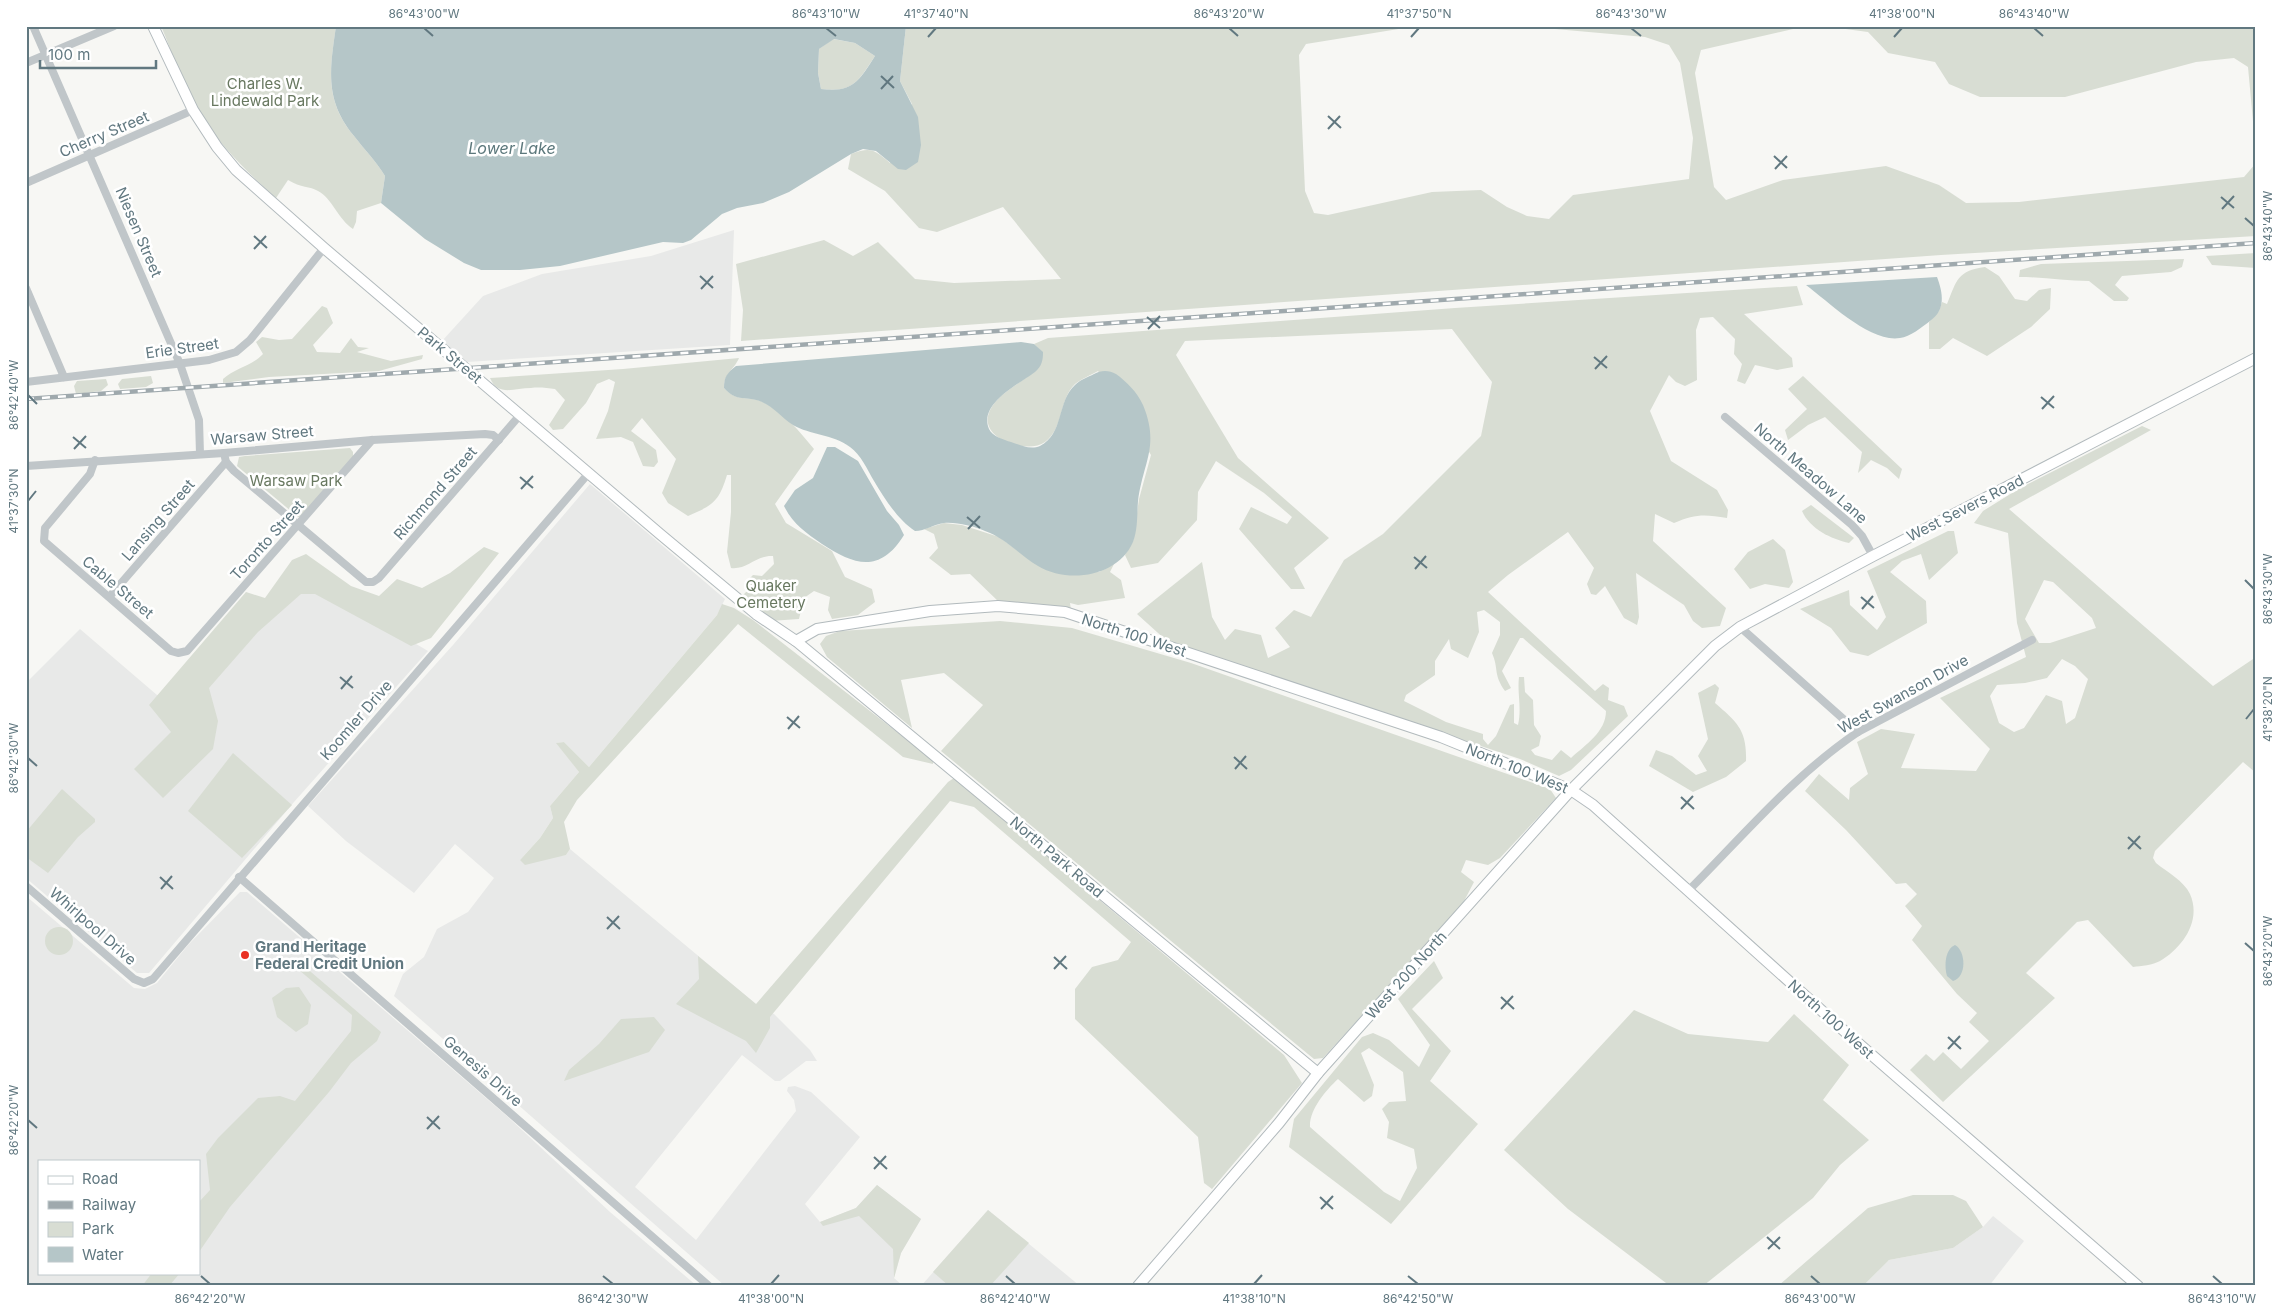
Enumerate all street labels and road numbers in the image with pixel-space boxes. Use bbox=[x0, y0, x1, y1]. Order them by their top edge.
street label: Cherry Street bbox=[56, 107, 152, 161]
street label: Niesen Street bbox=[112, 184, 166, 280]
street label: Park Street bbox=[414, 322, 486, 388]
street label: Erie Street bbox=[144, 333, 220, 363]
street label: North Meadow Lane bbox=[1750, 419, 1872, 527]
street label: Warsaw Street bbox=[210, 421, 314, 449]
street label: Richmond Street bbox=[389, 442, 481, 544]
street label: West Severs Road bbox=[1903, 470, 2027, 546]
street label: Lansing Street bbox=[117, 475, 199, 565]
street label: Toronto Street bbox=[226, 496, 308, 584]
street label: Cable Street bbox=[78, 552, 158, 622]
street label: North 100 West bbox=[1079, 609, 1189, 661]
street label: West Swanson Drive bbox=[1834, 650, 1972, 738]
street label: Koomler Drive bbox=[316, 676, 396, 764]
street label: North 100 West bbox=[1463, 739, 1571, 797]
street label: North Park Road bbox=[1006, 812, 1108, 902]
street label: Whirlpool Drive bbox=[46, 883, 140, 969]
street label: West 200 North bbox=[1361, 927, 1451, 1023]
street label: North 100 West bbox=[1784, 975, 1878, 1063]
street label: Genesis Drive bbox=[440, 1032, 526, 1110]

